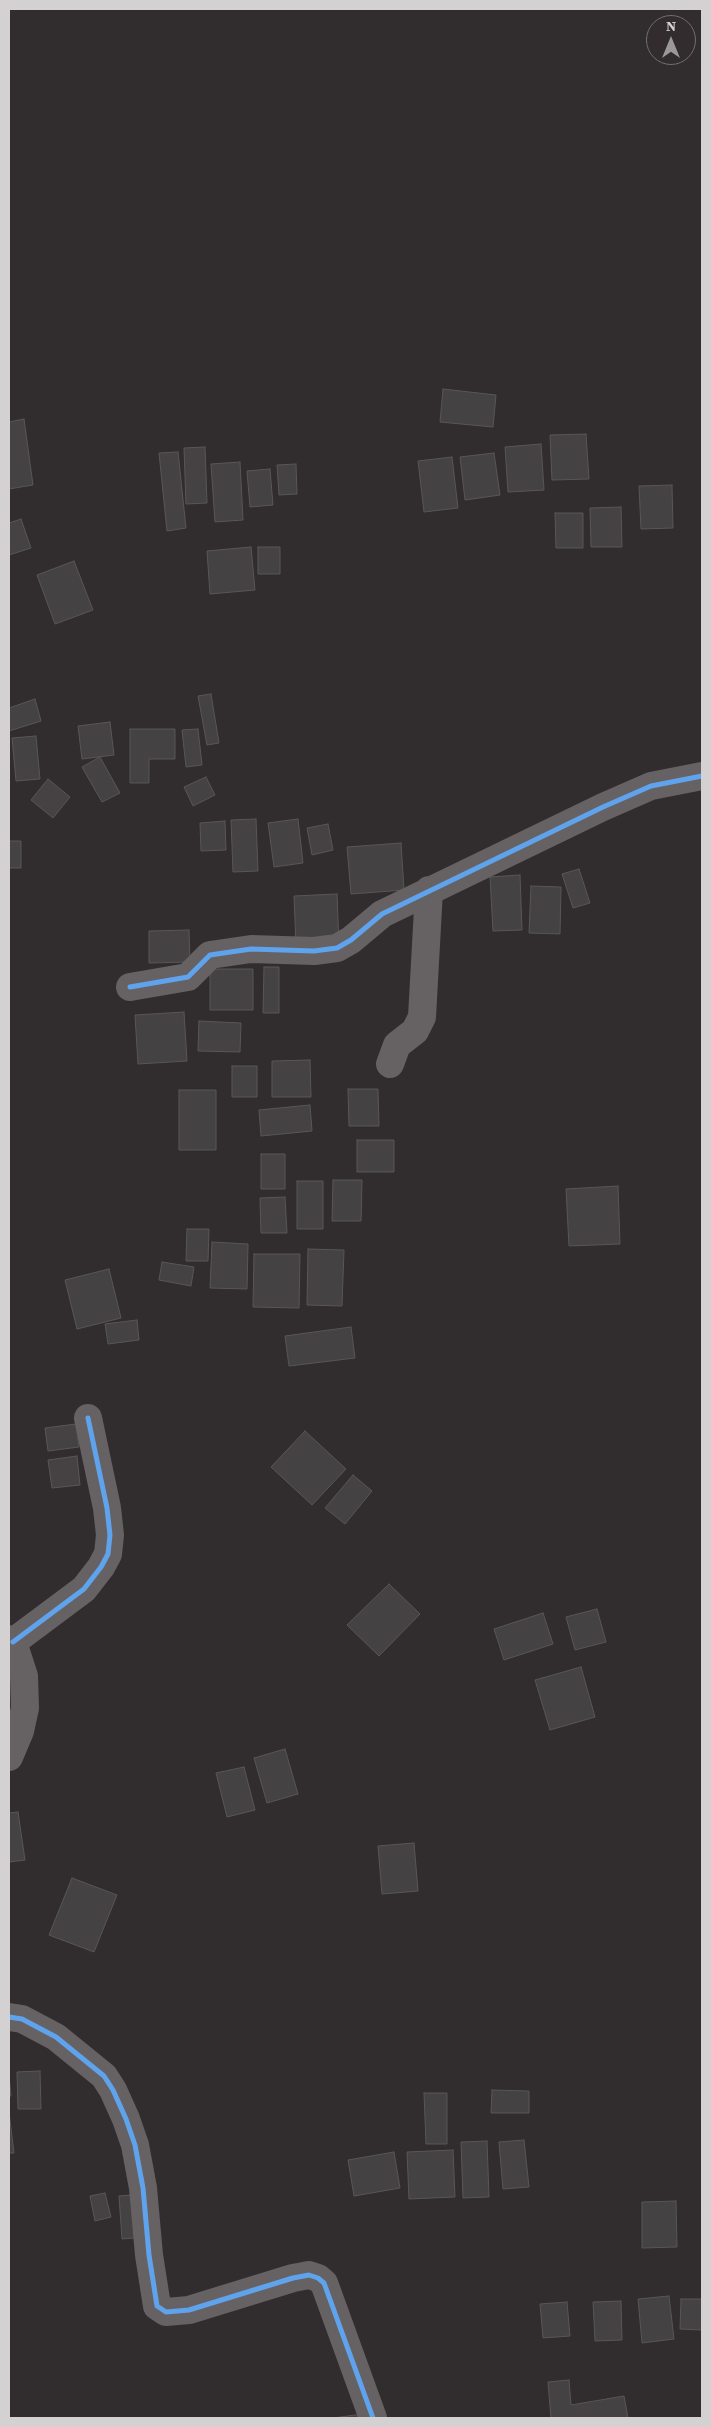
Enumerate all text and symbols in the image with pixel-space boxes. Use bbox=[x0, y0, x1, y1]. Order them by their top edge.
north arrow bbox=[646, 15, 696, 65]
text: N bbox=[666, 16, 676, 36]

